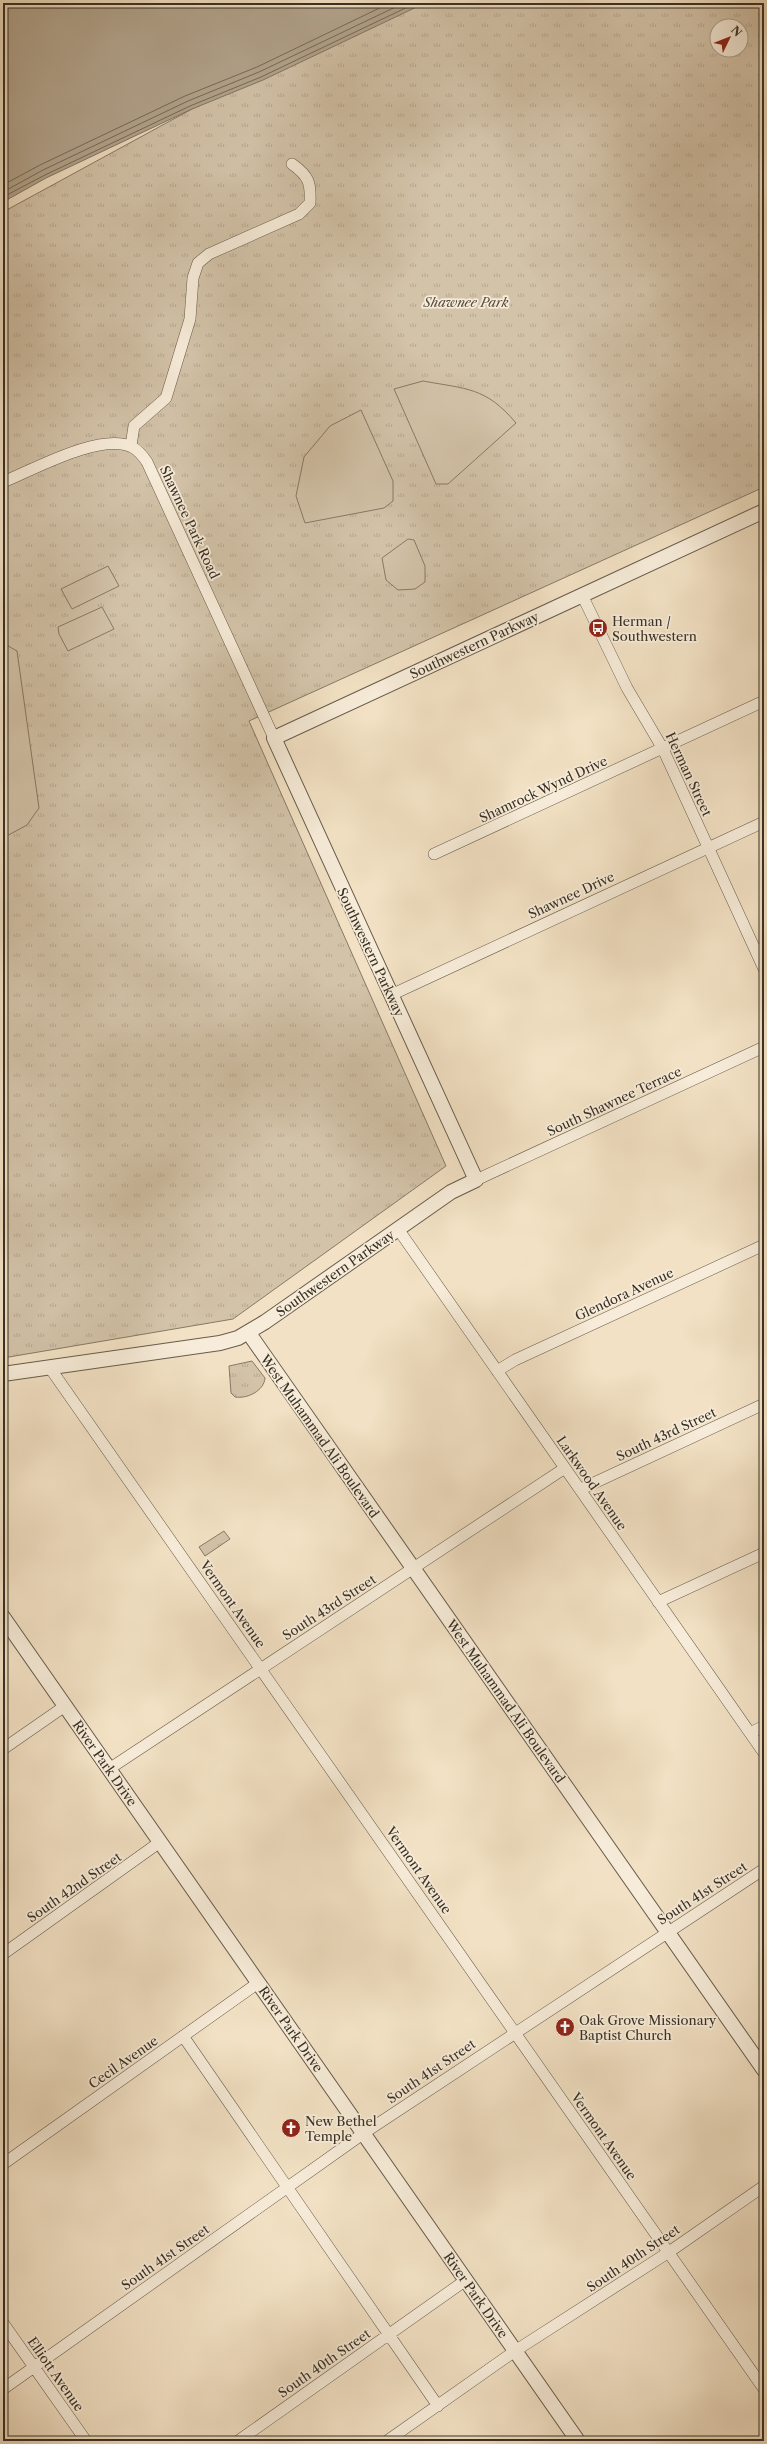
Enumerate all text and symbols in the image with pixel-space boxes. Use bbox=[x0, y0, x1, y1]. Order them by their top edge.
north arrow bbox=[709, 18, 749, 58]
text: N bbox=[728, 23, 745, 40]
park label: Shawnee Park bbox=[422, 294, 509, 310]
street label: Shawnee Park Road bbox=[157, 463, 223, 581]
street label: Southwestern Parkway bbox=[407, 608, 542, 682]
place label: Herman / Southwestern bbox=[612, 613, 697, 644]
bus stop icon: Herman / Southwestern bbox=[587, 617, 609, 639]
street label: Herman Street bbox=[663, 729, 716, 819]
street label: Shamrock Wynd Drive bbox=[476, 752, 610, 826]
street label: Shawnee Drive bbox=[525, 868, 617, 922]
street label: Southwestern Parkway bbox=[334, 885, 408, 1020]
street label: South Shawnee Terrace bbox=[544, 1063, 684, 1139]
street label: Southwestern Parkway bbox=[273, 1226, 398, 1320]
street label: Glendora Avenue bbox=[572, 1264, 676, 1324]
street label: West Muhammad Ali Boulevard bbox=[257, 1351, 383, 1521]
street label: South 43rd Street bbox=[614, 1404, 719, 1464]
street label: Larkwood Avenue bbox=[553, 1433, 631, 1533]
street label: Vermont Avenue bbox=[196, 1556, 269, 1651]
street label: South 43rd Street bbox=[279, 1571, 379, 1643]
street label: West Muhammad Ali Boulevard bbox=[443, 1616, 569, 1786]
street label: River Park Drive bbox=[69, 1717, 141, 1809]
street label: Vermont Avenue bbox=[382, 1822, 455, 1917]
street label: South 42nd Street bbox=[24, 1848, 125, 1925]
street label: South 41st Street bbox=[654, 1858, 750, 1928]
street label: River Park Drive bbox=[255, 1983, 327, 2075]
place label: Oak Grove Missionary Baptist Church bbox=[579, 2012, 717, 2043]
church icon: Oak Grove Missionary Baptist Church bbox=[554, 2016, 576, 2038]
street label: Cecil Avenue bbox=[85, 2032, 161, 2092]
street label: South 41st Street bbox=[384, 2035, 479, 2107]
street label: Vermont Avenue bbox=[567, 2088, 640, 2183]
place label: New Bethel Temple bbox=[305, 2113, 377, 2144]
church icon: New Bethel Temple bbox=[280, 2117, 302, 2139]
street label: South 41st Street bbox=[118, 2221, 212, 2293]
street label: South 40th Street bbox=[583, 2221, 683, 2295]
street label: River Park Drive bbox=[440, 2249, 512, 2341]
street label: South 40th Street bbox=[275, 2325, 373, 2401]
street label: Elliott Avenue bbox=[25, 2334, 87, 2414]

